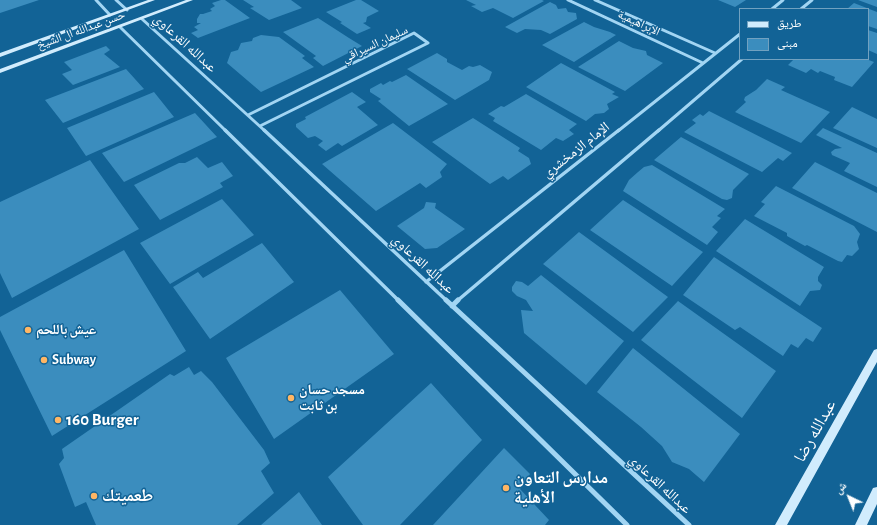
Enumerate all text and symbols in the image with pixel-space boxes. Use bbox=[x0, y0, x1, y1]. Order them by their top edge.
street label: حسن عبدالله ال الشيخ bbox=[35, 7, 127, 53]
street label: الإبراهيمية bbox=[615, 7, 663, 39]
legend bbox=[739, 8, 869, 60]
street label: عبدالله القرعاوي bbox=[150, 10, 220, 76]
text: طريق bbox=[777, 17, 802, 29]
street label: سليمان السيراقي bbox=[340, 23, 410, 65]
text: مبنى bbox=[777, 37, 798, 49]
street label: الإمام الزمخشري bbox=[539, 118, 613, 182]
street label: عبدالله القرعاوي bbox=[388, 231, 458, 297]
place label: عيش باللحم bbox=[36, 322, 96, 338]
marker: عيش باللحم bbox=[23, 325, 33, 335]
place label: Subway bbox=[52, 352, 96, 368]
marker: Subway bbox=[39, 355, 49, 365]
place label: مسجد حسان بن ثابت bbox=[299, 382, 365, 414]
marker: مسجد حسان بن ثابت bbox=[286, 393, 296, 403]
street label: عبدالله رضا bbox=[790, 396, 840, 466]
place label: 160 Burger bbox=[66, 410, 139, 430]
marker: 160 Burger bbox=[53, 415, 63, 425]
street label: عبدالله القرعاوي bbox=[625, 451, 695, 517]
place label: مدارس التعاون الأهلية bbox=[514, 468, 608, 508]
north arrow bbox=[829, 477, 869, 517]
text: ش bbox=[832, 480, 848, 496]
marker: مدارس التعاون الأهلية bbox=[501, 483, 511, 493]
place label: طعميتك bbox=[102, 486, 153, 506]
marker: طعميتك bbox=[89, 491, 99, 501]

